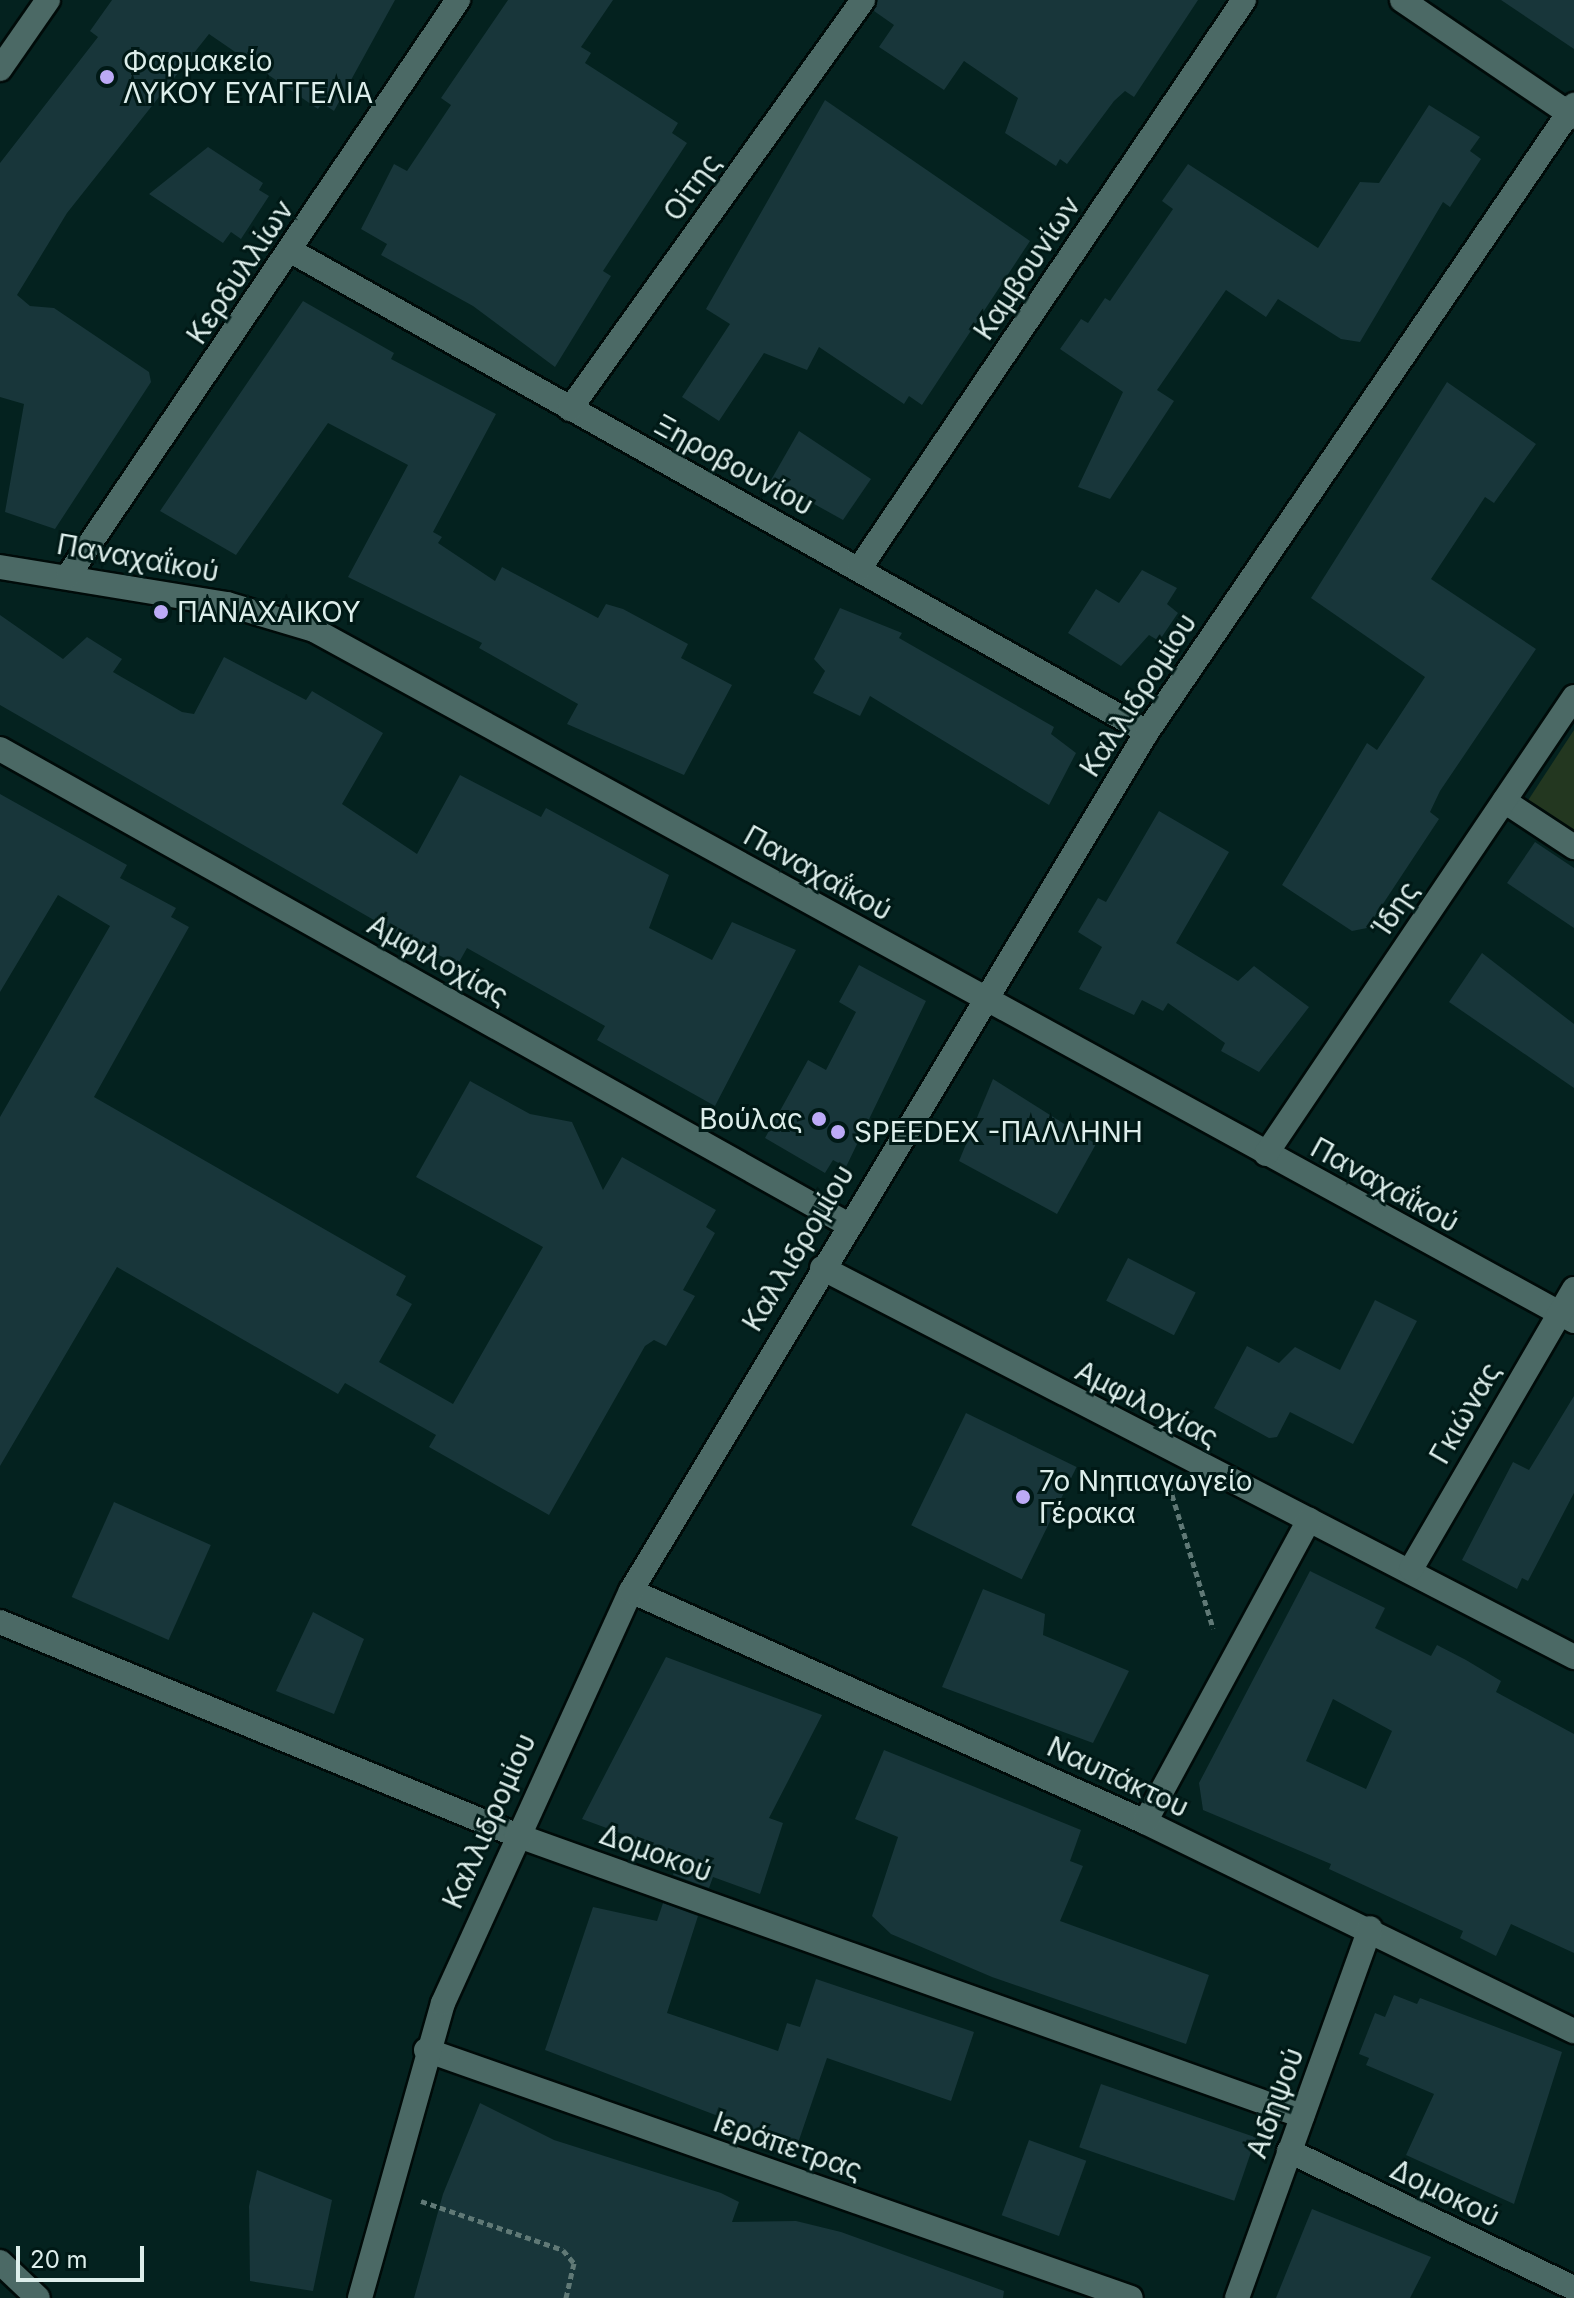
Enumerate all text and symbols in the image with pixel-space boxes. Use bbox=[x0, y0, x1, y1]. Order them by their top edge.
place label: Φαρμακείο ΛΥΚΟΥ ΕΥΑΓΓΕΛΙΑ bbox=[123, 44, 373, 110]
marker: Φαρμακείο ΛΥΚΟΥ ΕΥΑΓΓΕΛΙΑ bbox=[98, 68, 116, 86]
street label: Οίτης bbox=[656, 147, 728, 227]
street label: Καμβουνίων bbox=[967, 190, 1087, 346]
street label: Κερδυλλίων bbox=[180, 194, 300, 350]
street label: Ξηροβουνίου bbox=[649, 408, 819, 522]
street label: Παναχαΐκού bbox=[54, 527, 222, 589]
place label: ΠΑΝΑΧΑΙΚΟΥ bbox=[177, 595, 361, 629]
marker: ΠΑΝΑΧΑΙΚΟΥ bbox=[152, 603, 170, 621]
street label: Καλλιδρομίου bbox=[1073, 607, 1203, 783]
street label: Παναχαΐκού bbox=[738, 819, 898, 927]
street label: Ίδης bbox=[1364, 875, 1426, 943]
street label: Αμφιλοχίας bbox=[362, 907, 514, 1013]
place label: Βούλας bbox=[699, 1102, 803, 1136]
marker: Βούλας bbox=[810, 1110, 828, 1128]
place label: SPEEDEX -ΠΑΛΛΗΝΗ bbox=[854, 1115, 1143, 1149]
marker: SPEEDEX -ΠΑΛΛΗΝΗ bbox=[829, 1123, 847, 1141]
street label: Παναχαΐκού bbox=[1305, 1131, 1465, 1239]
street label: Καλλιδρομίου bbox=[735, 1159, 861, 1337]
street label: Αμφιλοχίας bbox=[1070, 1354, 1224, 1454]
street label: Γκιώνας bbox=[1423, 1356, 1507, 1470]
place label: 7ο Νηπιαγωγείο Γέρακα bbox=[1039, 1464, 1253, 1530]
marker: 7ο Νηπιαγωγείο Γέρακα bbox=[1014, 1488, 1032, 1506]
street label: Καλλιδρομίου bbox=[435, 1728, 543, 1914]
street label: Ναυπάκτου bbox=[1042, 1730, 1194, 1824]
street label: Δομοκού bbox=[595, 1817, 717, 1889]
street label: Αιδηψού bbox=[1240, 2043, 1310, 2163]
street label: Ιεράπετρας bbox=[709, 2105, 867, 2187]
street label: Δομοκού bbox=[1385, 2152, 1505, 2234]
scale bar bbox=[20, 2230, 148, 2280]
text: 20 m bbox=[30, 2245, 88, 2274]

